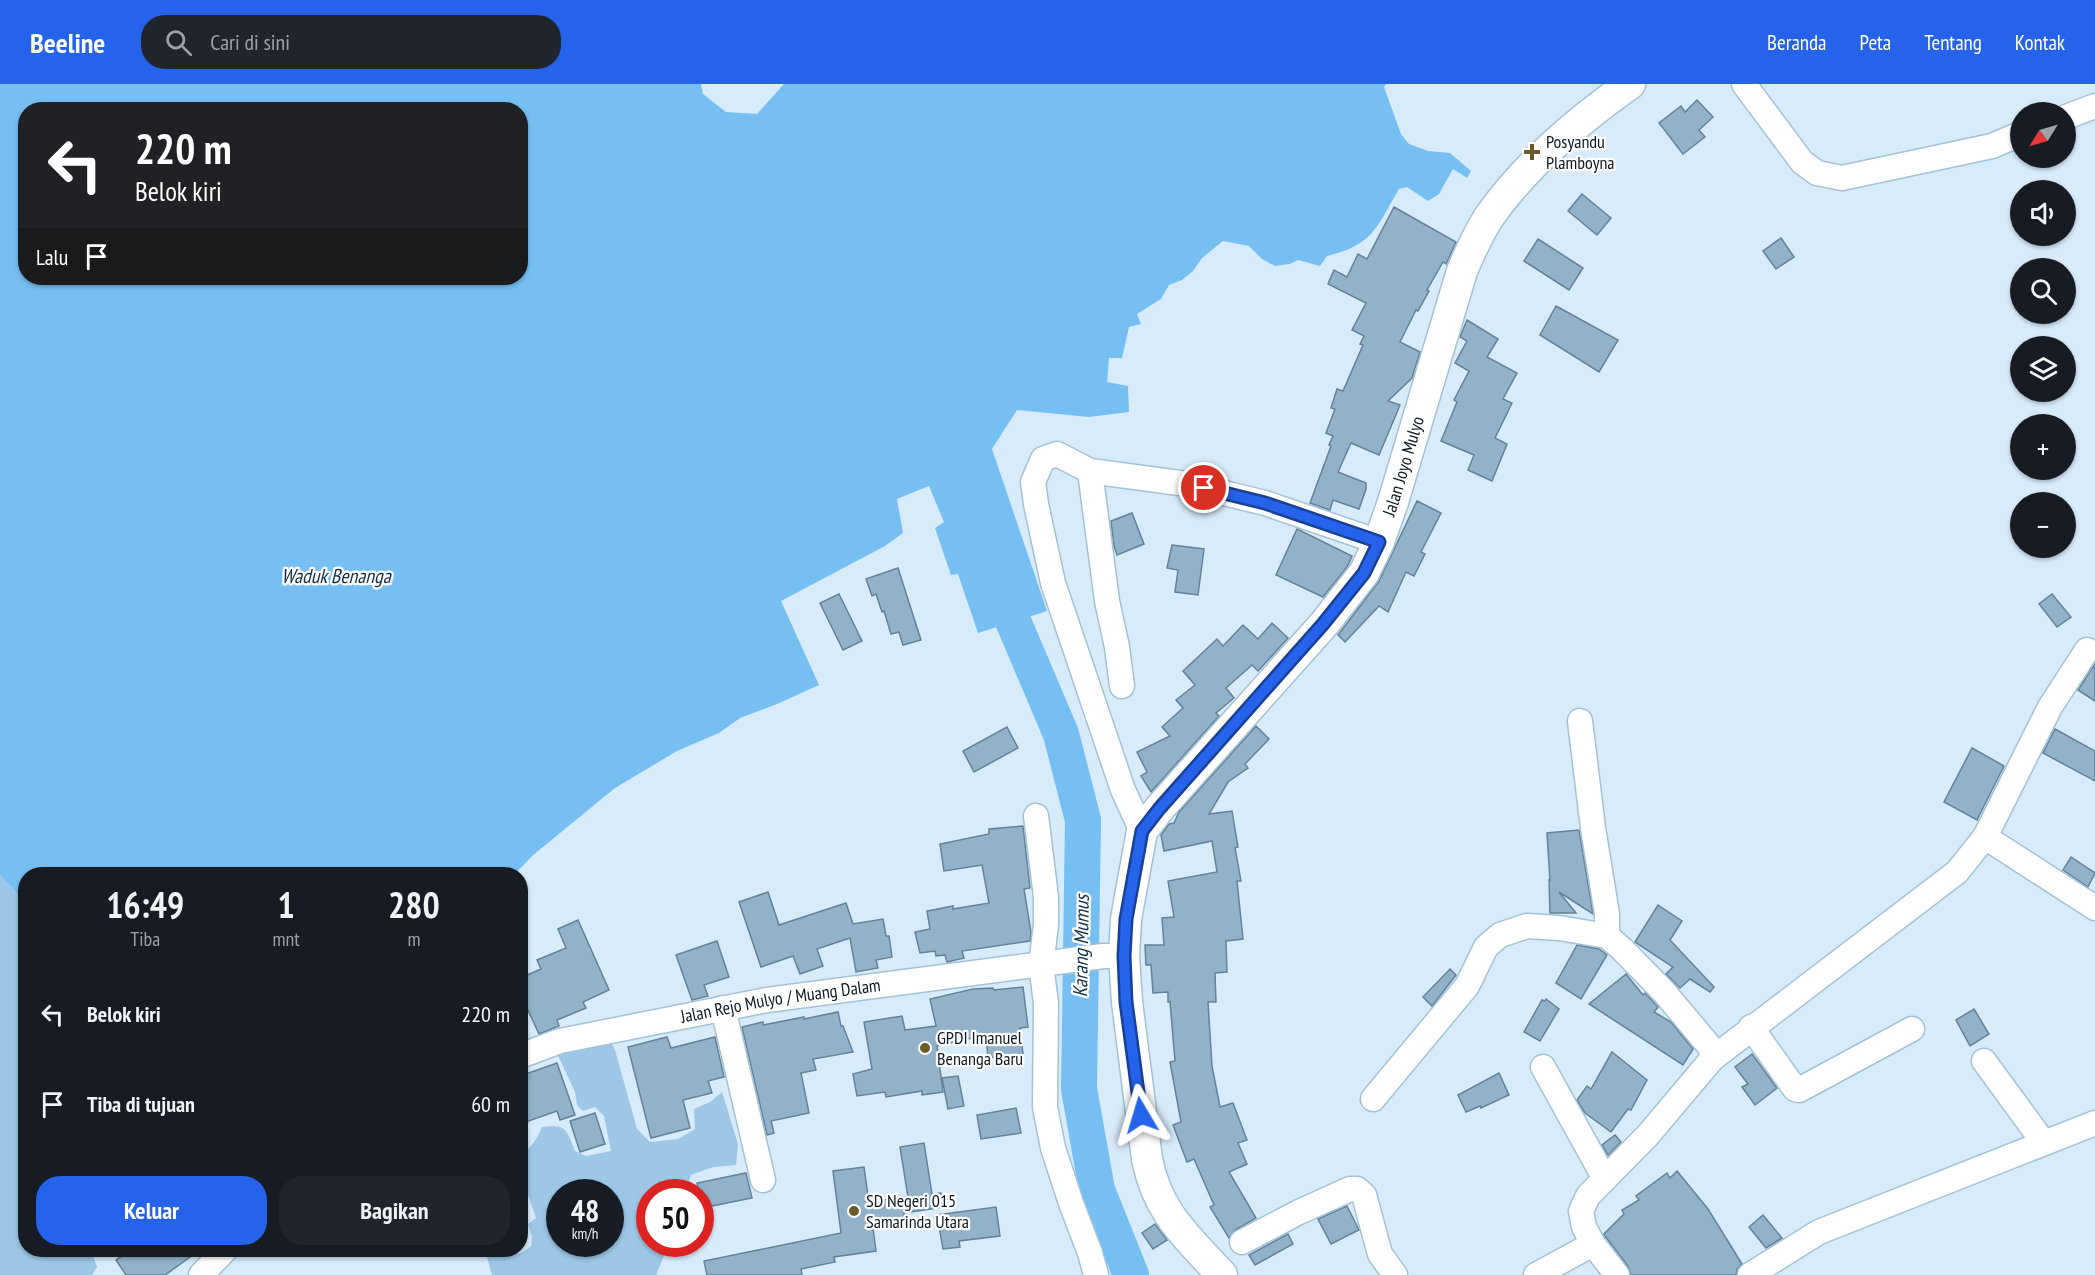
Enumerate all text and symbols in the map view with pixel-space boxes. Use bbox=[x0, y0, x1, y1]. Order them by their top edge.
search box bbox=[141, 15, 561, 69]
text: Beeline bbox=[30, 24, 105, 61]
icon: search bbox=[162, 26, 195, 59]
text: Cari di sini bbox=[210, 28, 290, 56]
text: Beranda bbox=[1767, 29, 1827, 56]
text: Peta bbox=[1860, 29, 1891, 56]
text: Tentang bbox=[1924, 29, 1982, 56]
text: Kontak bbox=[2015, 29, 2065, 56]
north arrow bbox=[2010, 102, 2076, 168]
map controls bbox=[2010, 102, 2076, 558]
text: 220 m bbox=[135, 121, 232, 176]
icon: left bbox=[36, 126, 114, 204]
place label: Posyandu Plamboyna bbox=[1546, 130, 1615, 174]
marker: Posyandu Plamboyna bbox=[1523, 143, 1541, 161]
text: Belok kiri bbox=[135, 174, 222, 208]
button: sound bbox=[2010, 180, 2076, 246]
icon: arrive bbox=[80, 240, 113, 273]
text: Lalu bbox=[36, 243, 68, 271]
button: search bbox=[2010, 258, 2076, 324]
button: layers bbox=[2010, 336, 2076, 402]
street label: Jalan Joyo Mulyo bbox=[1377, 413, 1429, 520]
button: + bbox=[2010, 414, 2076, 480]
pin bbox=[1178, 462, 1229, 513]
icon: arrive bbox=[1187, 471, 1220, 504]
button: − bbox=[2010, 492, 2076, 558]
water label: Waduk Benanga bbox=[281, 563, 392, 589]
text: 16:49 bbox=[106, 881, 184, 928]
text: 1 bbox=[278, 881, 295, 928]
text: 280 bbox=[388, 881, 440, 928]
water label: Karang Mumus bbox=[1067, 892, 1095, 997]
text: Tiba bbox=[130, 926, 160, 952]
text: mnt bbox=[272, 926, 300, 952]
text: m bbox=[407, 926, 420, 952]
street label: Jalan Rejo Mulyo / Muang Dalam bbox=[677, 973, 882, 1028]
icon: left bbox=[36, 998, 69, 1031]
text: Belok kiri bbox=[87, 1000, 161, 1028]
text: 220 m bbox=[461, 1000, 510, 1028]
place label: GPDI Imanuel Benanga Baru bbox=[937, 1026, 1023, 1070]
marker: GPDI Imanuel Benanga Baru bbox=[918, 1041, 932, 1055]
position arrow bbox=[1109, 1083, 1173, 1147]
icon: arrive bbox=[36, 1088, 69, 1121]
text: Tiba di tujuan bbox=[87, 1090, 195, 1118]
text: 60 m bbox=[471, 1090, 510, 1118]
button: Keluar bbox=[36, 1176, 267, 1245]
button: Bagikan bbox=[279, 1176, 510, 1245]
speed limit sign: 50 bbox=[636, 1179, 714, 1257]
place label: SD Negeri 015 Samarinda Utara bbox=[866, 1189, 969, 1233]
text: 48 bbox=[571, 1191, 599, 1230]
marker: SD Negeri 015 Samarinda Utara bbox=[847, 1204, 861, 1218]
text: km/h bbox=[572, 1224, 598, 1243]

